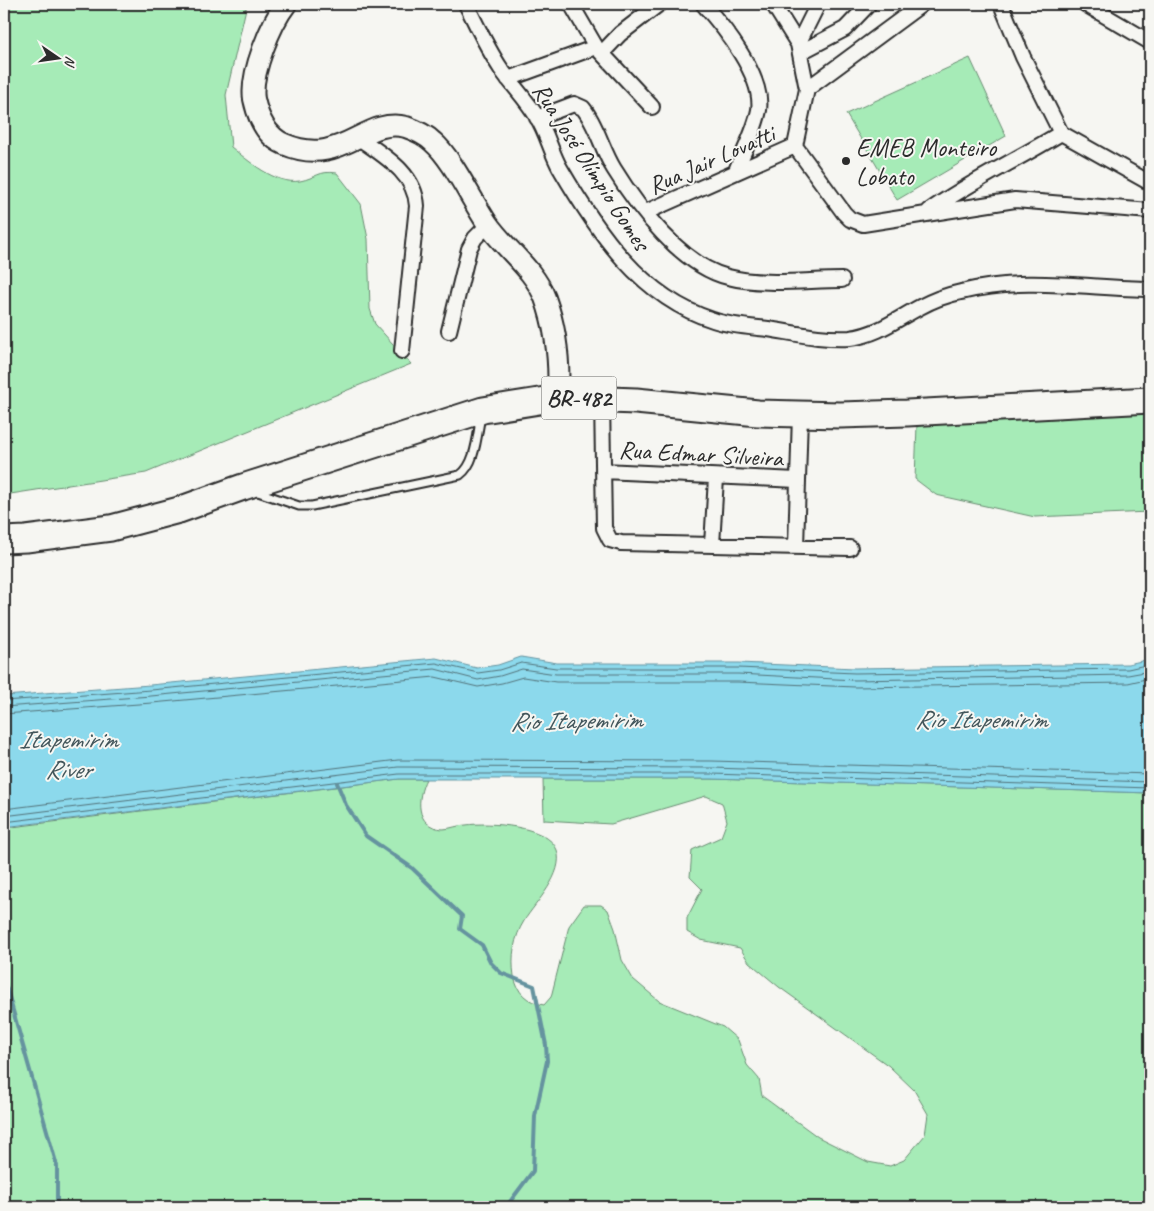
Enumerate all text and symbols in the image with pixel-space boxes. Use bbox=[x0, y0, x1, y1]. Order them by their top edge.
north arrow bbox=[32, 32, 82, 82]
text: N bbox=[60, 55, 79, 69]
street label: Rua José Olímpio Gomes bbox=[525, 77, 659, 259]
street label: Rua Jair Lovatti bbox=[643, 116, 783, 202]
place label: EMEB Monteiro Lobato bbox=[856, 132, 997, 193]
marker: EMEB Monteiro Lobato bbox=[840, 155, 852, 167]
road number: BR-482 bbox=[542, 376, 616, 419]
street label: Rua Edmar Silveira bbox=[618, 434, 786, 474]
water label: Rio Itapemirim bbox=[510, 703, 645, 738]
water label: Rio Itapemirim bbox=[915, 703, 1050, 736]
water label: Itapemirim River bbox=[19, 723, 120, 786]

